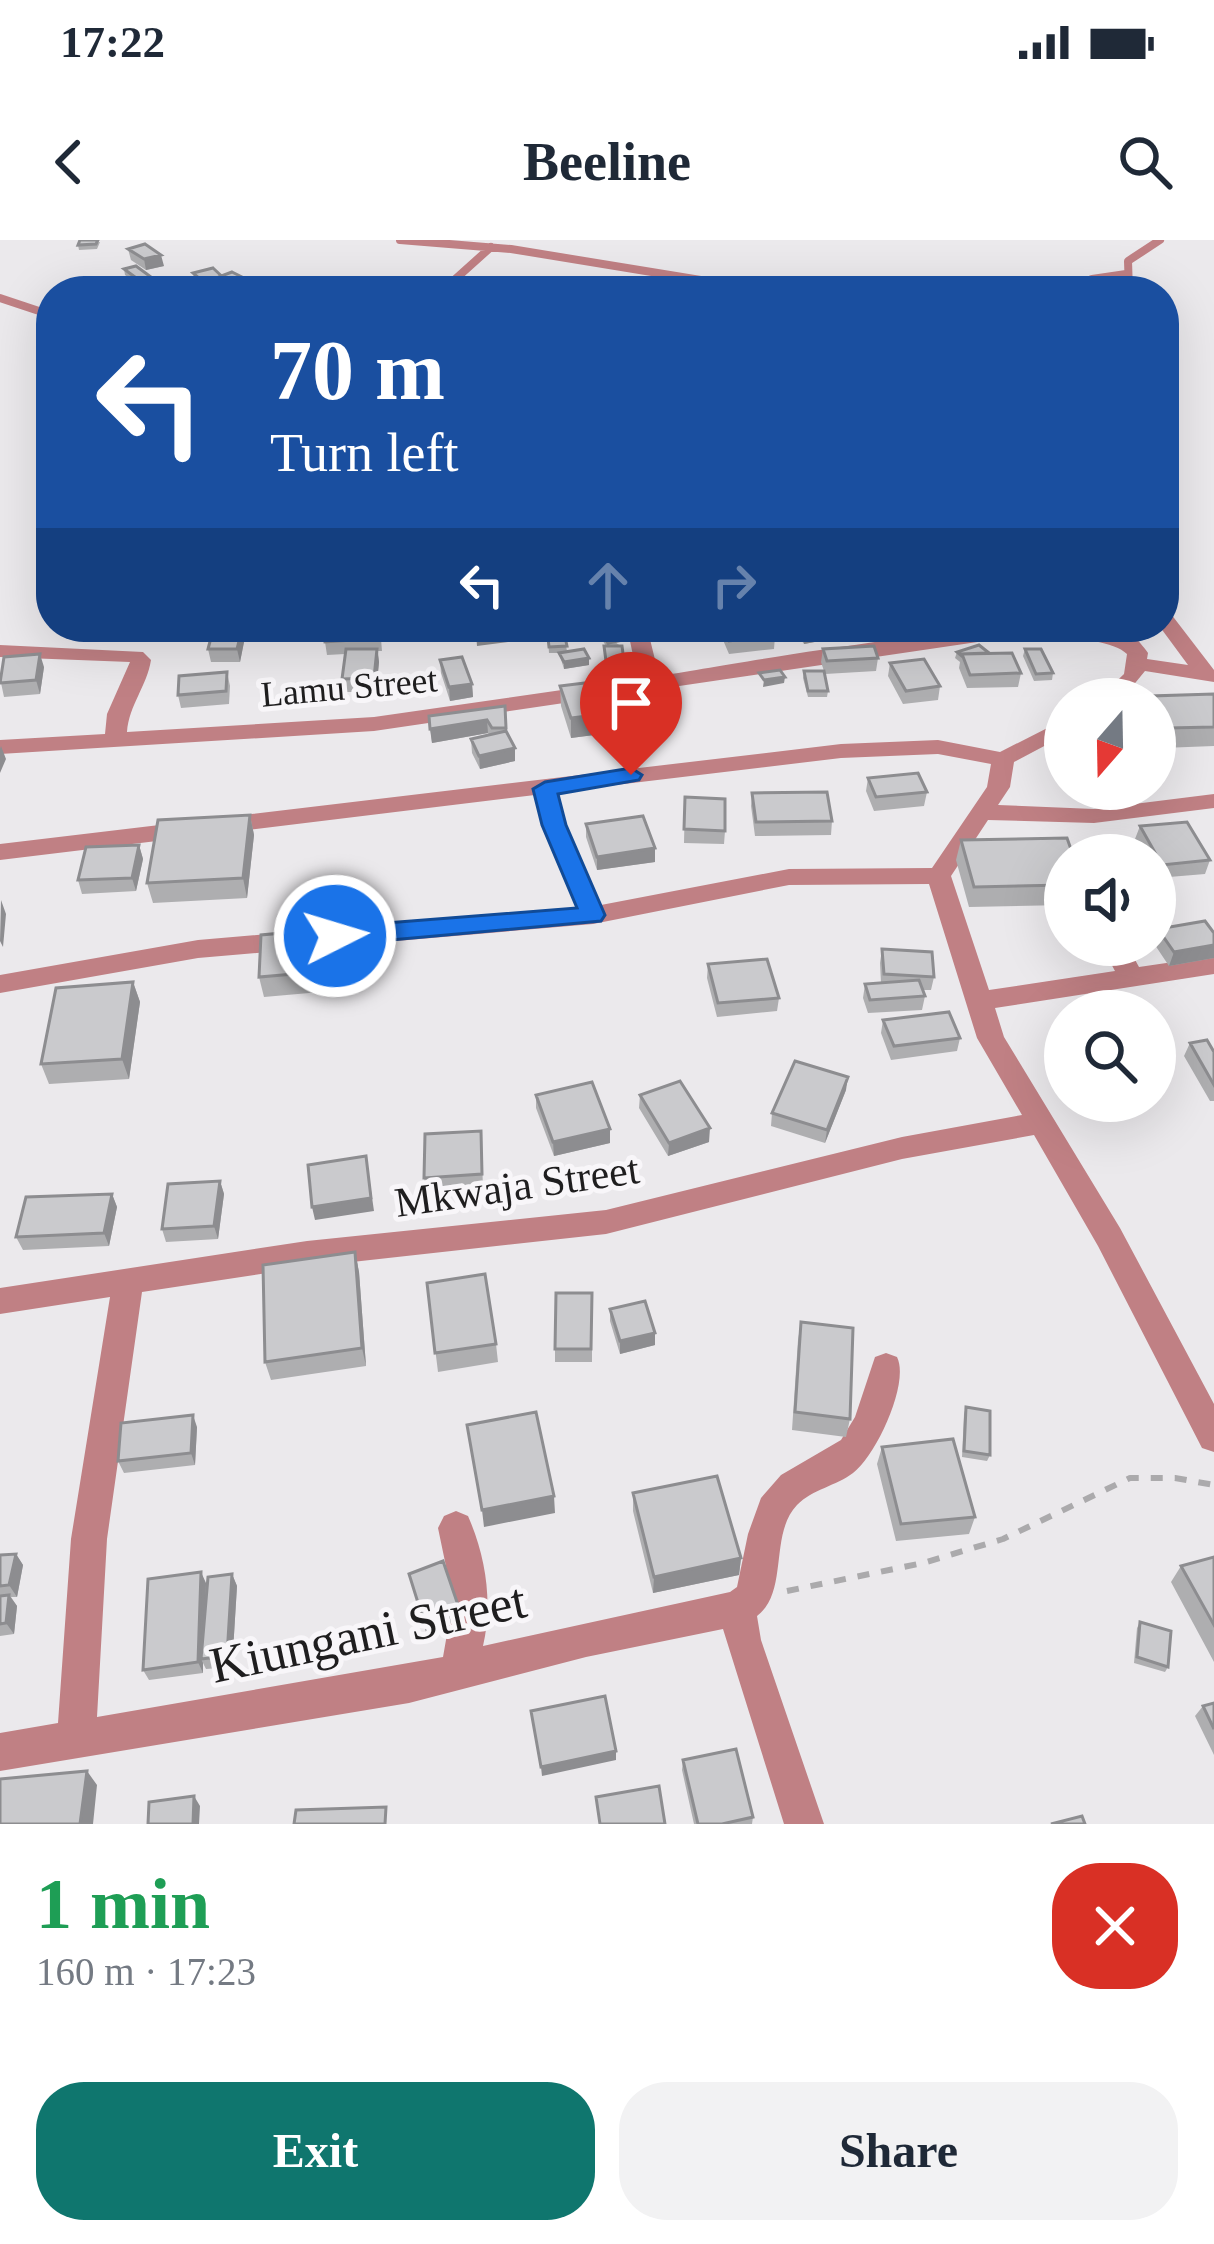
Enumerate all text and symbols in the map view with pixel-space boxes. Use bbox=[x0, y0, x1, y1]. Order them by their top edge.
text: 17:22 bbox=[60, 17, 165, 67]
icon: back bbox=[36, 129, 102, 195]
icon: search bbox=[1112, 129, 1178, 195]
text: Beeline bbox=[523, 132, 691, 192]
icon: left bbox=[72, 324, 228, 480]
text: 70 m bbox=[270, 324, 445, 417]
text: Turn left bbox=[270, 423, 459, 483]
icon: left bbox=[449, 552, 515, 618]
icon: ahead bbox=[575, 552, 641, 618]
icon: right bbox=[701, 552, 767, 618]
pin bbox=[580, 652, 682, 775]
street label: Lamu Street bbox=[259, 659, 439, 715]
icon: arrive bbox=[598, 670, 664, 736]
north arrow bbox=[1044, 678, 1176, 810]
map controls bbox=[1044, 678, 1176, 1122]
button: sound bbox=[1044, 834, 1176, 966]
position arrow bbox=[272, 873, 398, 999]
button: search bbox=[1044, 990, 1176, 1122]
street label: Mkwaja Street bbox=[392, 1146, 642, 1226]
street label: Kiungani Street bbox=[205, 1572, 531, 1694]
button: close bbox=[1052, 1863, 1178, 1989]
text: 1 min bbox=[36, 1864, 210, 1944]
text: 160 m · 17:23 bbox=[36, 1950, 256, 1993]
button: Exit bbox=[36, 2082, 595, 2220]
button: Share bbox=[619, 2082, 1178, 2220]

